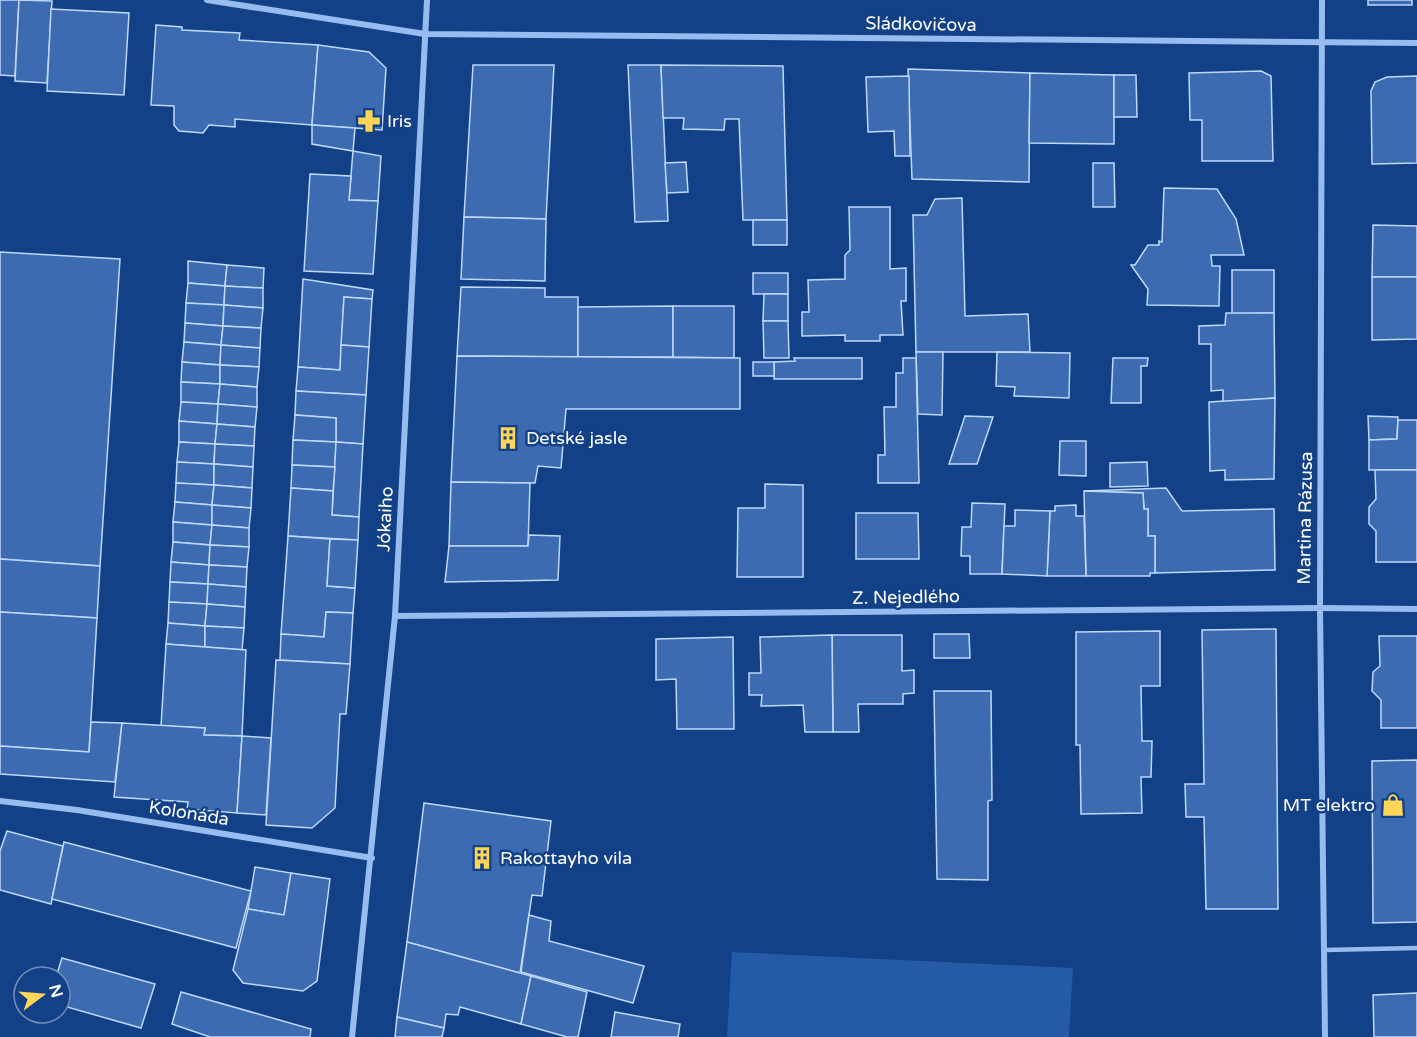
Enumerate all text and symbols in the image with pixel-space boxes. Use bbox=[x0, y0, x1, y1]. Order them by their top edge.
street label: Sládkovičova bbox=[865, 12, 977, 36]
pharmacy icon: Iris bbox=[356, 108, 382, 134]
place label: Iris bbox=[387, 110, 412, 132]
building icon: Detské jasle bbox=[495, 425, 521, 451]
place label: Detské jasle bbox=[526, 427, 627, 449]
street label: Martina Rázusa bbox=[1293, 451, 1317, 585]
street label: Jókaiho bbox=[372, 486, 398, 552]
street label: Z. Nejedlého bbox=[852, 585, 960, 609]
shop icon: MT elektro bbox=[1380, 792, 1406, 818]
place label: MT elektro bbox=[1283, 794, 1375, 816]
street label: Kolonáda bbox=[147, 796, 231, 830]
building icon: Rakottayho vila bbox=[469, 845, 495, 871]
place label: Rakottayho vila bbox=[500, 847, 632, 869]
north arrow bbox=[12, 965, 72, 1025]
text: N bbox=[44, 982, 67, 1000]

